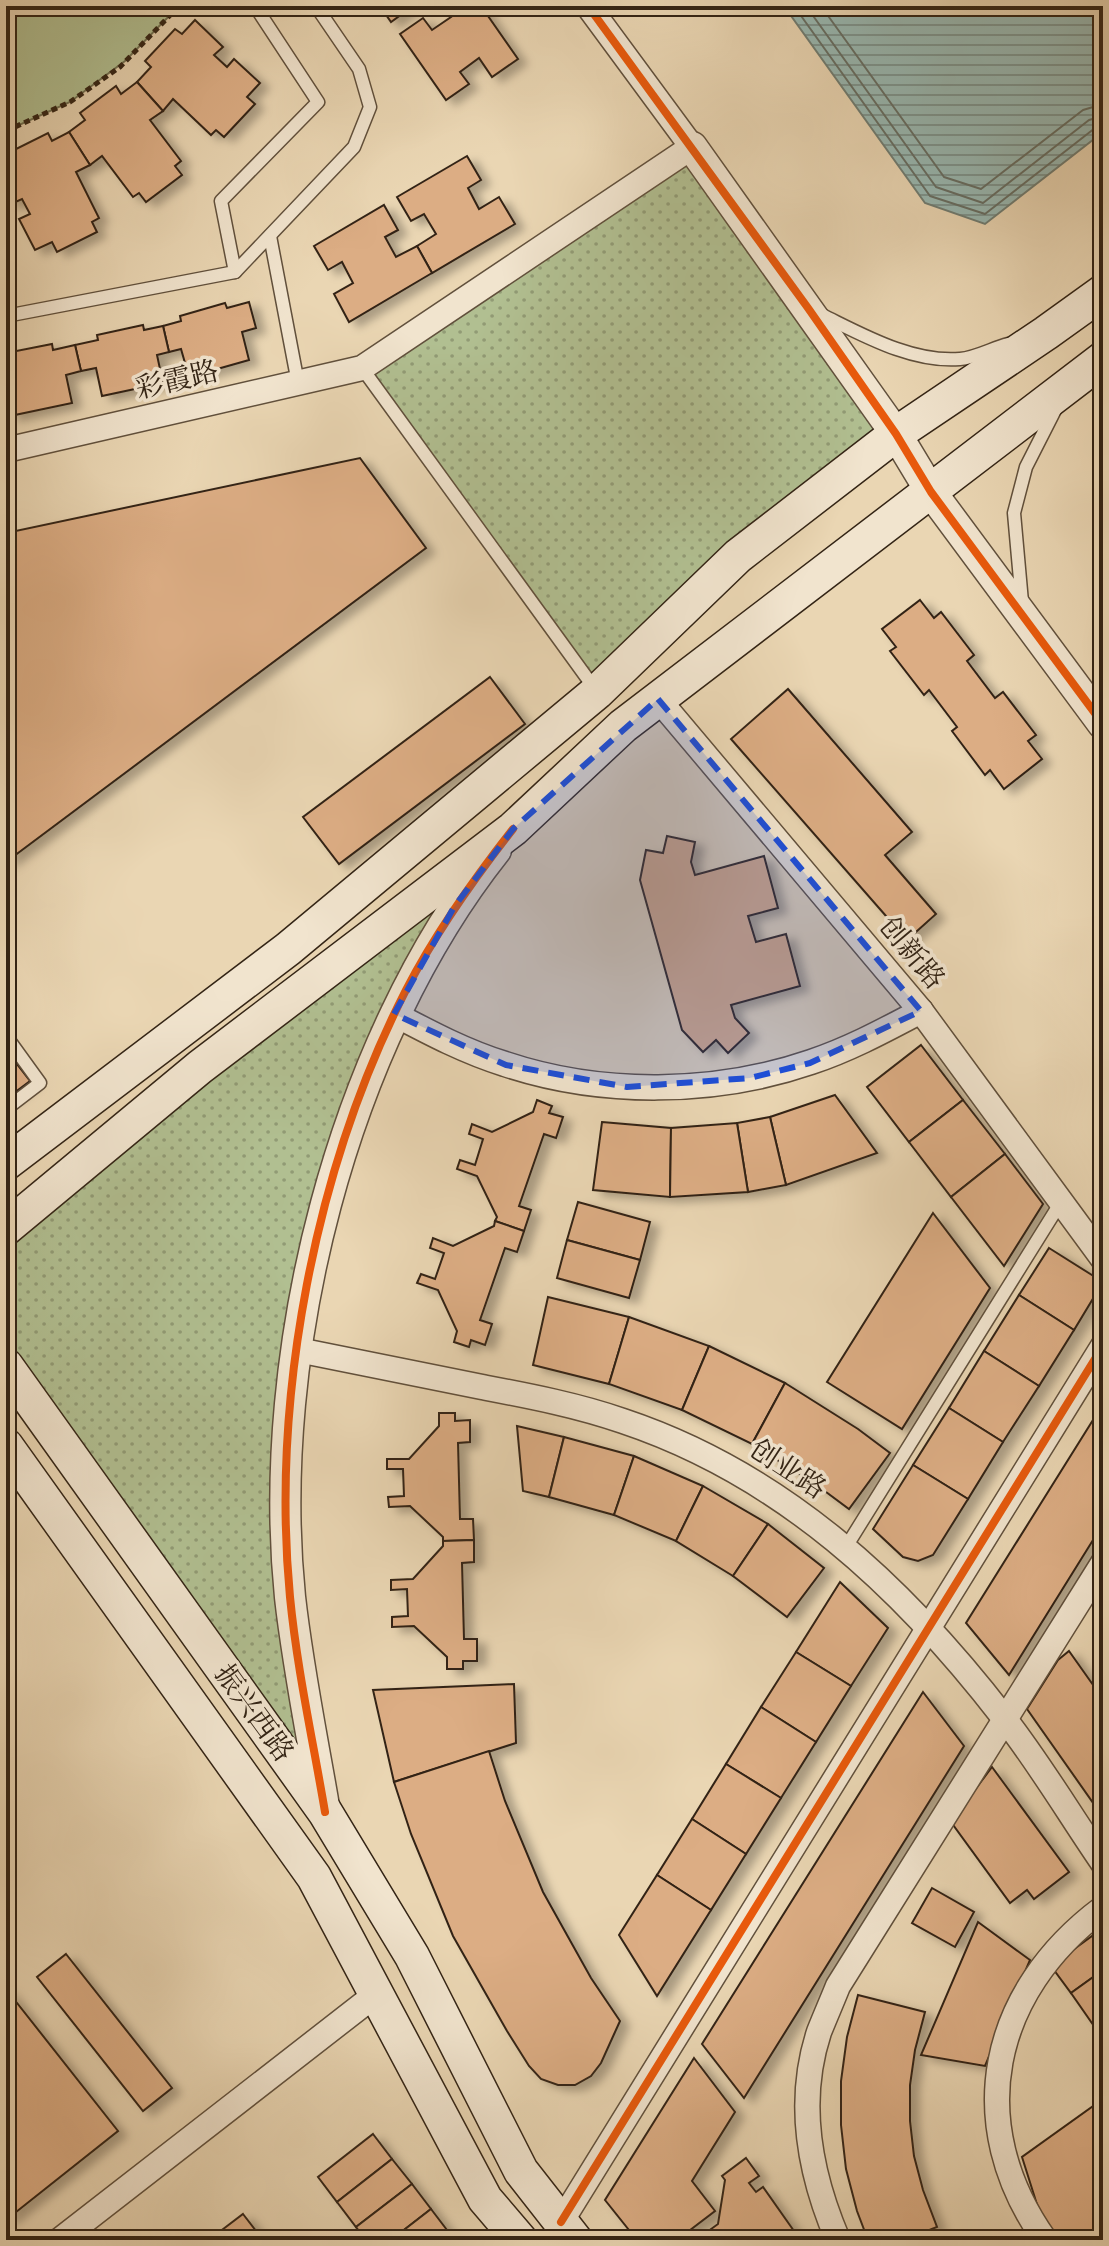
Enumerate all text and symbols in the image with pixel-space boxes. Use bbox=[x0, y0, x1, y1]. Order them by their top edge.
street label: 彩霞路 bbox=[132, 352, 222, 408]
street label: 创新路 bbox=[870, 909, 954, 997]
street label: 创业路 bbox=[742, 1430, 834, 1508]
street label: 振兴西路 bbox=[206, 1657, 302, 1769]

